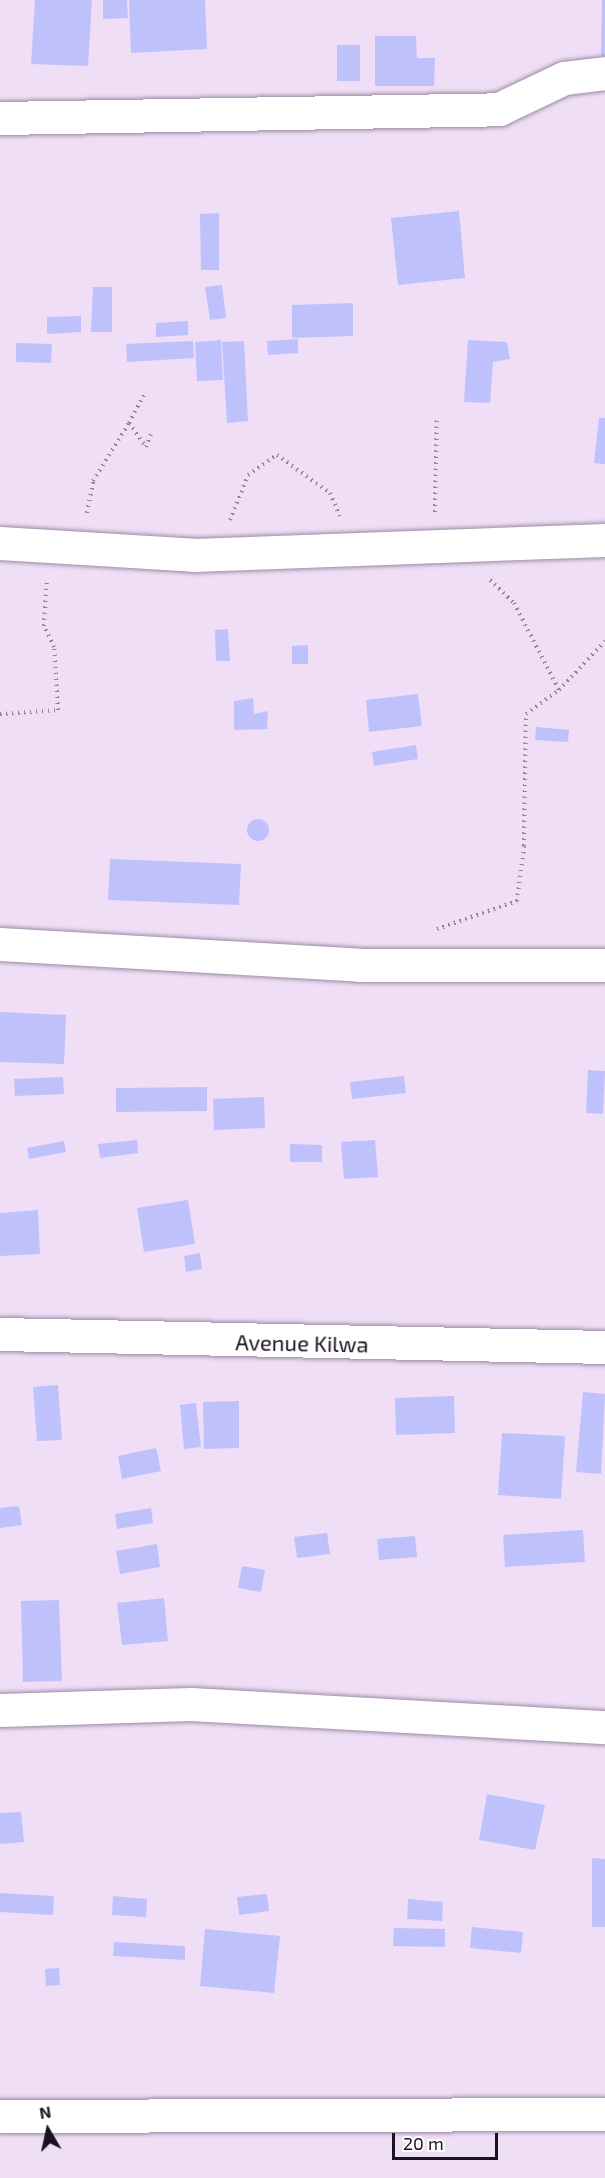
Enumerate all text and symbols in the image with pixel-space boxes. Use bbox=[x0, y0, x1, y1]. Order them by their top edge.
street label: Avenue Kilwa bbox=[235, 1329, 369, 1357]
north arrow bbox=[18, 2100, 78, 2160]
text: N bbox=[38, 2101, 52, 2122]
scale bar bbox=[395, 2121, 502, 2159]
text: 20 m bbox=[403, 2132, 444, 2154]

